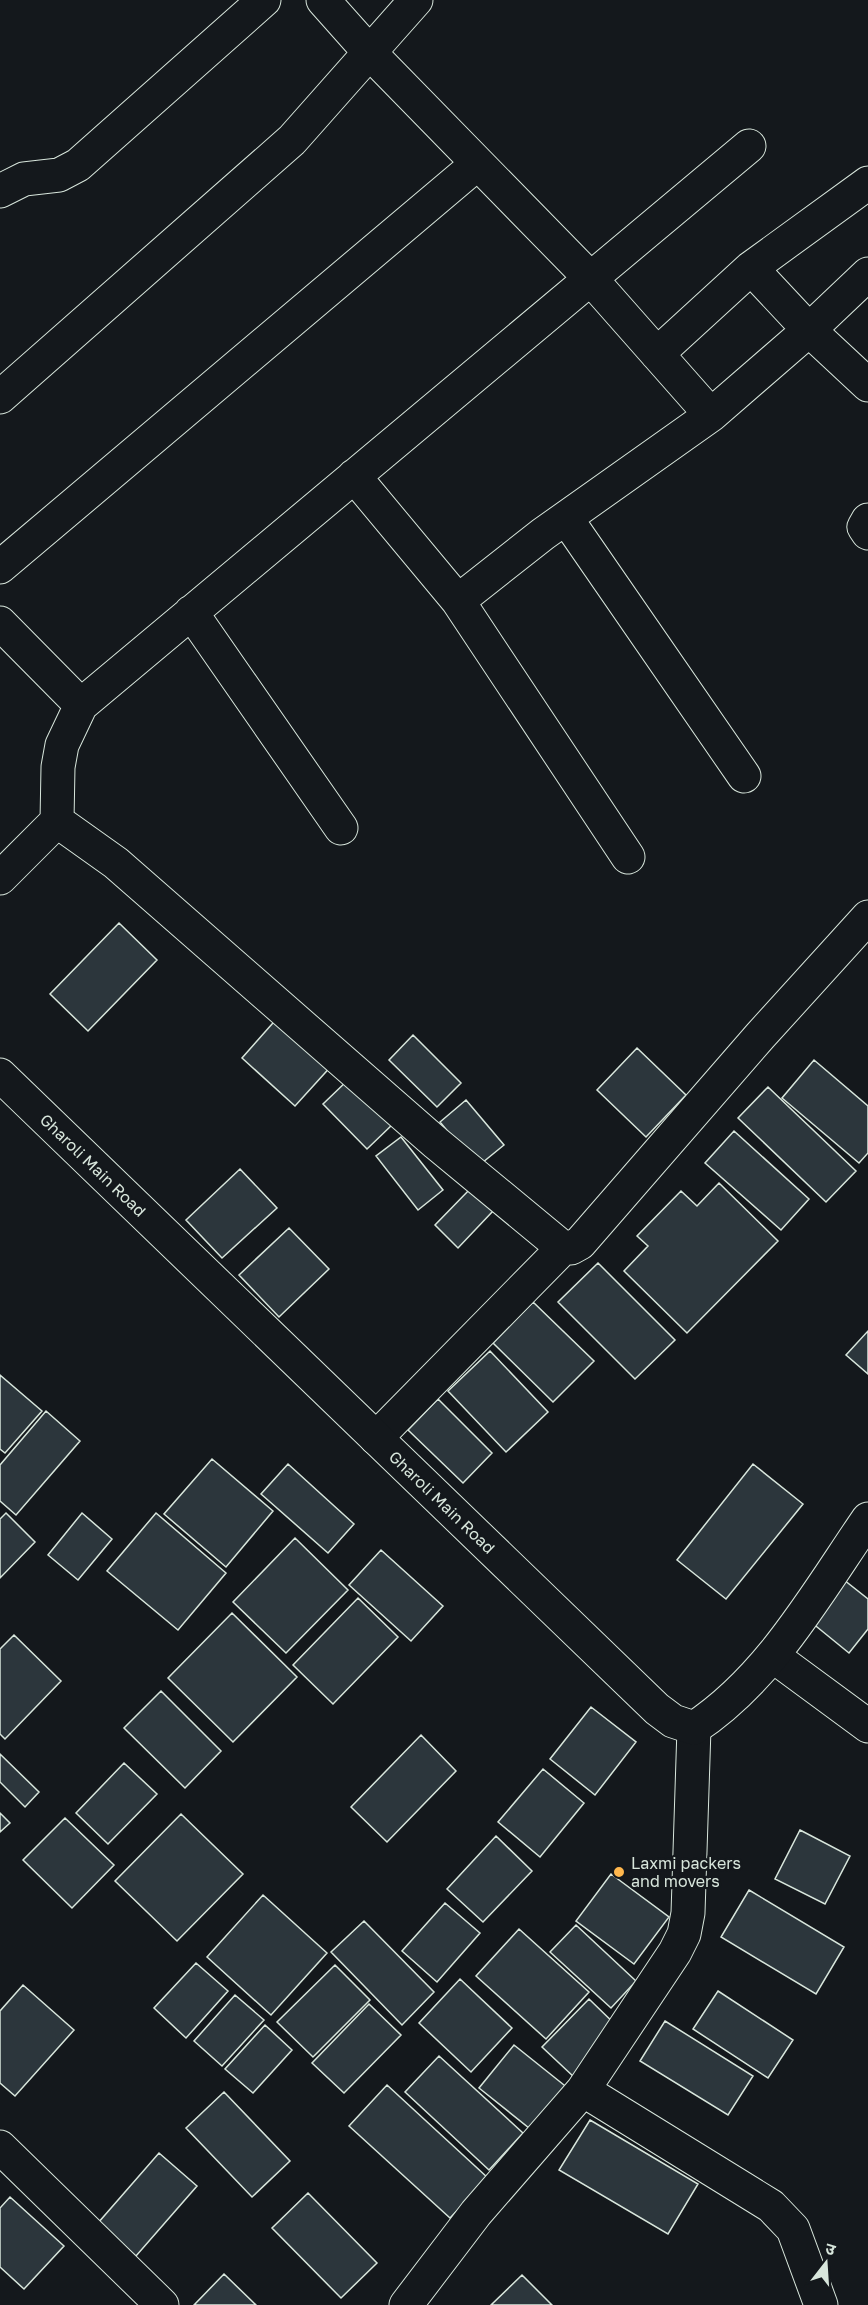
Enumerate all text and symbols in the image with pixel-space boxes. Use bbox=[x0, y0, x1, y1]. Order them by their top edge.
street label: Gharoli Main Road bbox=[36, 1109, 150, 1221]
street label: Gharoli Main Road bbox=[385, 1446, 499, 1558]
place label: Laxmi packers and movers bbox=[631, 1853, 741, 1891]
marker: Laxmi packers and movers bbox=[612, 1865, 626, 1879]
north arrow bbox=[796, 2233, 856, 2293]
text: उ bbox=[823, 2238, 838, 2260]

